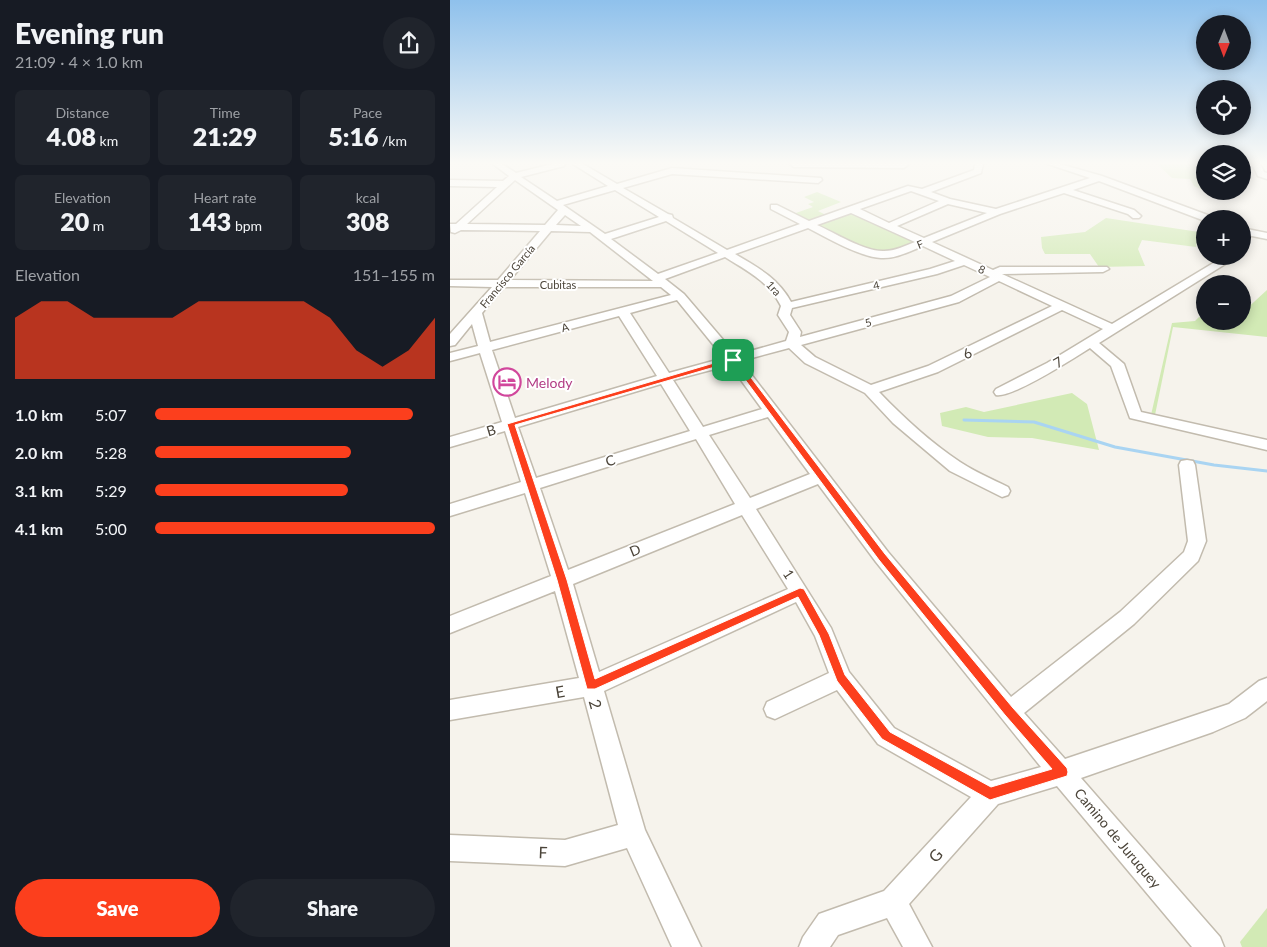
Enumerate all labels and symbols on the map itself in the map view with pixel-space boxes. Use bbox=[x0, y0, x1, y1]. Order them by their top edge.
north arrow bbox=[1196, 15, 1251, 70]
street label: F bbox=[915, 237, 925, 251]
street label: Francisco García bbox=[477, 242, 537, 310]
street label: 8 bbox=[976, 262, 988, 276]
street label: Cubitas bbox=[540, 278, 576, 291]
street label: 1ra bbox=[764, 278, 784, 298]
street label: 4 bbox=[871, 278, 881, 292]
street label: 5 bbox=[863, 315, 873, 329]
street label: A bbox=[560, 320, 571, 334]
pin bbox=[712, 339, 754, 381]
street label: 6 bbox=[960, 344, 974, 362]
street label: 7 bbox=[1050, 353, 1066, 371]
hotel icon: Melody bbox=[492, 367, 522, 397]
place label: Melody bbox=[526, 374, 573, 391]
street label: B bbox=[484, 421, 498, 439]
street label: C bbox=[603, 450, 618, 469]
street label: D bbox=[627, 540, 643, 560]
street label: 1 bbox=[780, 566, 798, 582]
street label: E bbox=[554, 681, 566, 701]
street label: 2 bbox=[586, 697, 606, 711]
street label: Camino de Juruquey bbox=[1071, 784, 1165, 892]
street label: F bbox=[538, 842, 548, 862]
street label: G bbox=[924, 844, 946, 866]

